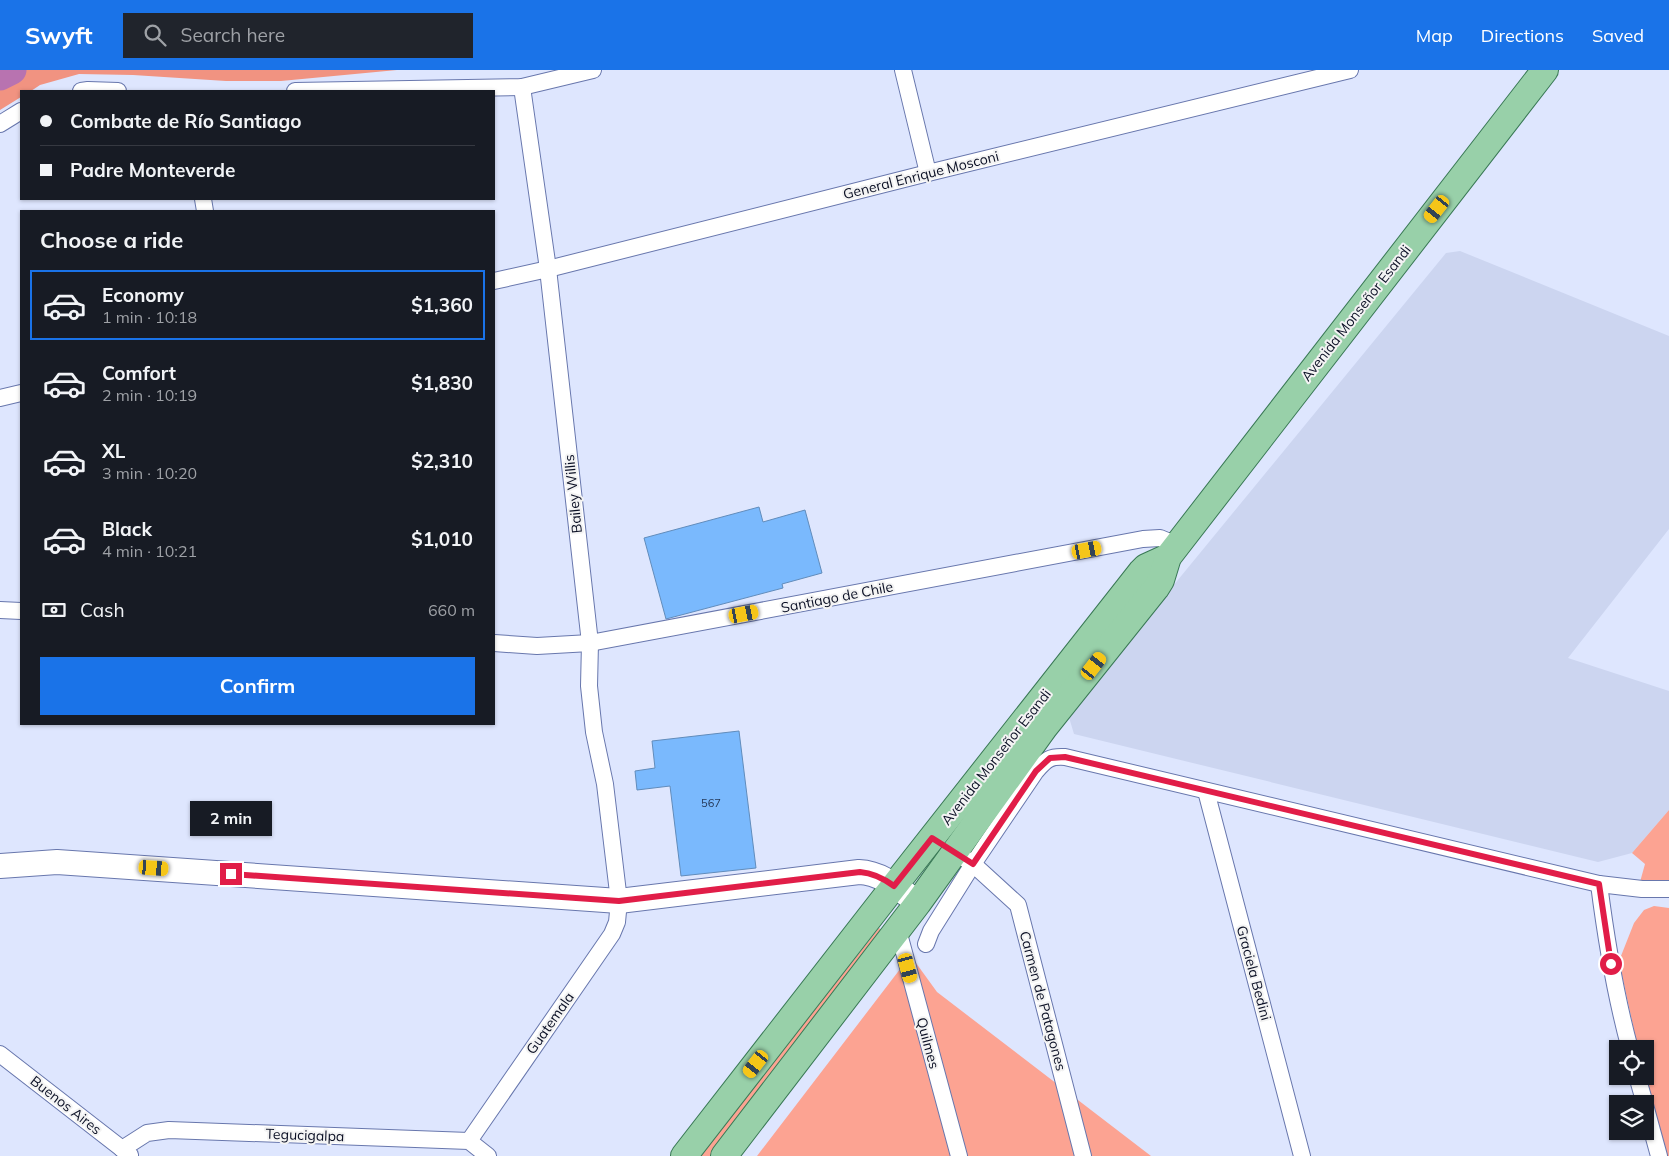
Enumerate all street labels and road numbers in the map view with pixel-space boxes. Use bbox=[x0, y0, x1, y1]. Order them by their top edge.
street label: General Enrique Mosconi bbox=[841, 147, 1001, 203]
street label: Avenida Monseñor Esandi bbox=[1297, 241, 1415, 385]
street label: Bailey Willis bbox=[560, 454, 586, 534]
street label: Santiago de Chile bbox=[779, 577, 895, 617]
street label: Avenida Monseñor Esandi bbox=[937, 685, 1055, 829]
street label: Graciela Bedini bbox=[1233, 924, 1275, 1022]
street label: Carmen de Patagones bbox=[1016, 929, 1070, 1073]
street label: Guatemala bbox=[522, 989, 578, 1057]
street label: Quilmes bbox=[913, 1015, 943, 1071]
street label: Buenos Aires bbox=[27, 1072, 105, 1138]
street label: Tegucigalpa bbox=[265, 1125, 345, 1145]

